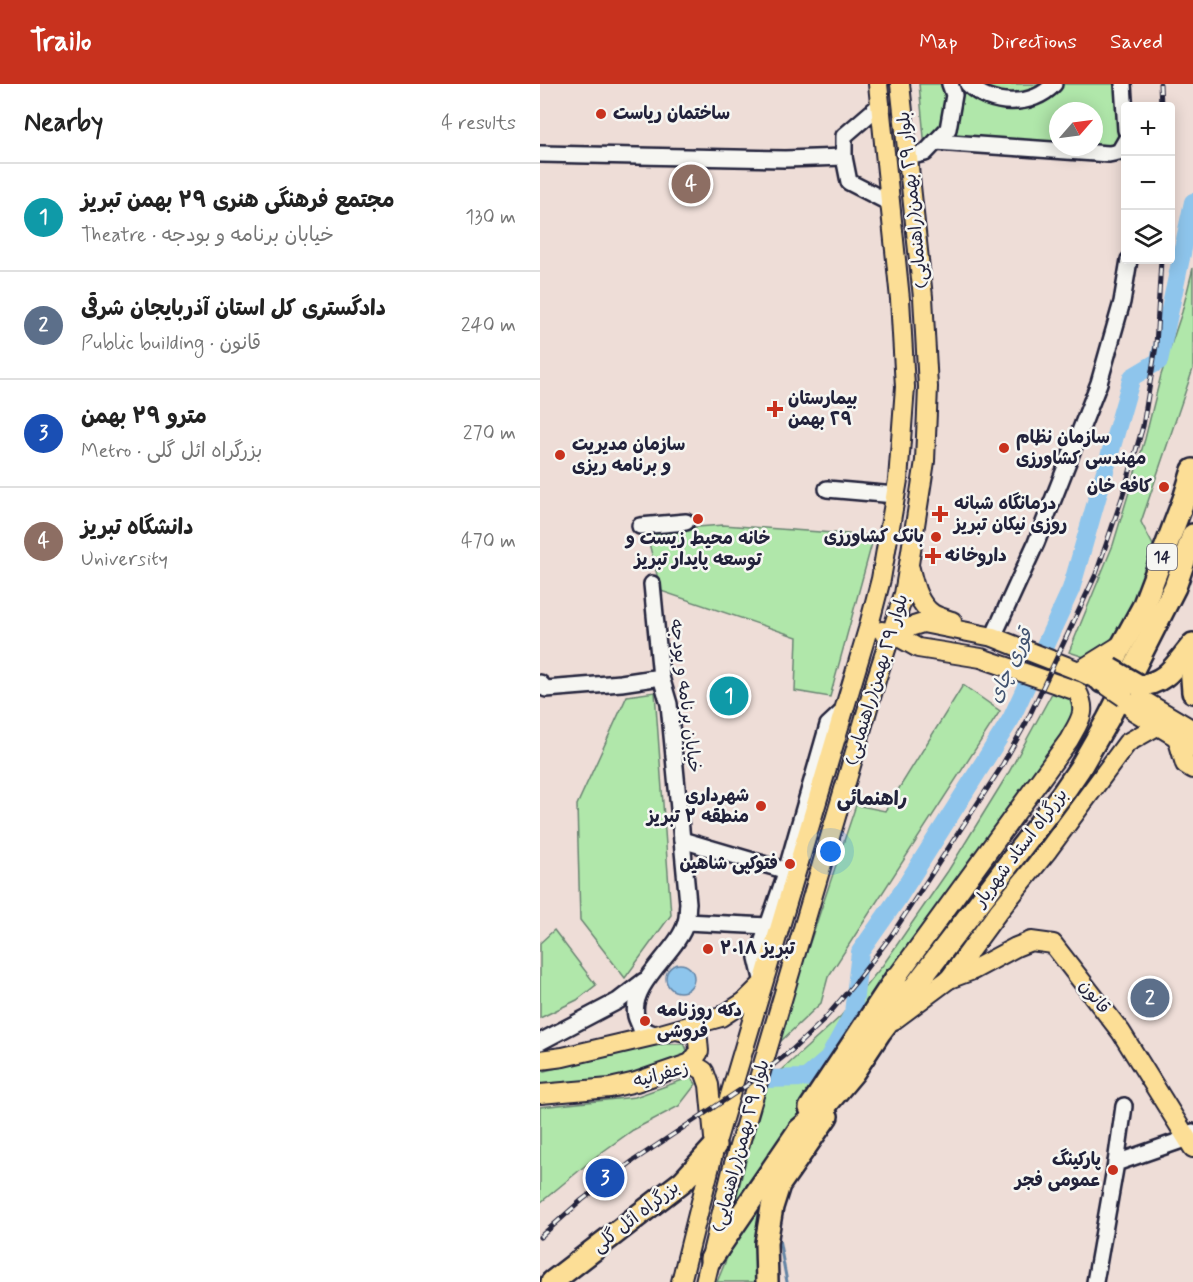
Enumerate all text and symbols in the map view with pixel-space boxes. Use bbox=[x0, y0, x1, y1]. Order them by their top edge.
text: Trailo bbox=[30, 24, 91, 61]
text: Map bbox=[919, 28, 958, 56]
text: Directions bbox=[991, 28, 1077, 56]
text: Saved bbox=[1110, 28, 1163, 56]
place label: ساختمان ریاست bbox=[613, 102, 730, 126]
north arrow bbox=[1049, 102, 1103, 156]
map controls bbox=[1121, 102, 1175, 264]
button: + bbox=[1121, 102, 1175, 156]
text: Nearby bbox=[24, 106, 103, 140]
marker: ساختمان ریاست bbox=[594, 107, 608, 121]
text: 4 results bbox=[441, 110, 516, 137]
street label: بلوار ٢٩ بهمن(راهنمایی) bbox=[892, 110, 934, 290]
button: − bbox=[1121, 156, 1175, 210]
pin: 4 bbox=[672, 162, 710, 206]
text: مجتمع فرهنگی هنری ۲۹ بهمن تبریز bbox=[81, 187, 395, 215]
text: 1 bbox=[39, 204, 48, 231]
text: 130 m bbox=[465, 204, 516, 231]
button: layers bbox=[1121, 210, 1175, 264]
text: Theatre · خیابان برنامه و بودجه bbox=[81, 222, 334, 249]
text: دادگستری کل استان آذربایجان شرقی bbox=[81, 295, 386, 323]
text: 2 bbox=[39, 312, 48, 339]
text: 240 m bbox=[461, 312, 516, 339]
text: Public building · قانون bbox=[81, 330, 261, 357]
place label: بیمارستان ٢٩ بهمن bbox=[788, 387, 857, 432]
marker: بیمارستان ٢٩ بهمن bbox=[766, 400, 784, 418]
text: مترو ۲۹ بهمن bbox=[81, 403, 207, 431]
text: 3 bbox=[39, 420, 48, 447]
text: 270 m bbox=[463, 420, 516, 447]
place label: سازمان نظام مهندسی کشاورزی bbox=[1016, 426, 1146, 471]
place label: سازمان مدیریت و برنامه ریزی bbox=[572, 433, 685, 478]
text: Metro · بزرگراه ائل گلی bbox=[81, 438, 262, 465]
marker: سازمان نظام مهندسی کشاورزی bbox=[997, 441, 1011, 455]
marker: سازمان مدیریت و برنامه ریزی bbox=[553, 448, 567, 462]
place label: کافه خان bbox=[1087, 475, 1152, 499]
marker: کافه خان bbox=[1157, 480, 1171, 494]
place label: درمانگاه شبانه روزی نیکان تبریز bbox=[952, 492, 1067, 537]
marker: درمانگاه شبانه روزی نیکان تبریز bbox=[931, 505, 949, 523]
marker: خانه محیط زیست و توسعه پایدار تبریز bbox=[691, 512, 705, 526]
text: دانشگاه تبریز bbox=[81, 514, 193, 542]
place label: بانک کشاورزی bbox=[824, 525, 924, 549]
place label: خانه محیط زیست و توسعه پایدار تبریز bbox=[624, 527, 770, 572]
text: 4 bbox=[38, 528, 49, 555]
text: 470 m bbox=[461, 528, 516, 555]
marker: بانک کشاورزی bbox=[929, 530, 943, 544]
place label: داروخانه bbox=[945, 544, 1007, 568]
road number: 14 bbox=[1147, 544, 1177, 570]
text: University bbox=[81, 546, 168, 573]
marker: داروخانه bbox=[926, 549, 940, 563]
street label: بلوار ٢٩ بهمن(راهنمایی) bbox=[840, 591, 914, 769]
street label: خیابان برنامه و بودجه bbox=[664, 618, 706, 774]
water label: قوری چای bbox=[982, 623, 1041, 708]
pin: 1 bbox=[710, 674, 748, 718]
place label: شهرداری منطقه ۲ تبریز bbox=[645, 784, 749, 829]
street label: بزرگراه استاد شهریار bbox=[967, 784, 1073, 914]
district label: راهنمائی bbox=[837, 786, 907, 813]
marker: شهرداری منطقه ۲ تبریز bbox=[754, 799, 768, 813]
your location bbox=[816, 837, 845, 866]
place label: فتوکپی شاهین bbox=[680, 852, 778, 876]
marker: فتوکپی شاهین bbox=[783, 857, 797, 871]
place label: تبریز ۲۰۱۸ bbox=[720, 937, 796, 961]
marker: تبریز ۲۰۱۸ bbox=[701, 942, 715, 956]
street label: قانون bbox=[1073, 975, 1115, 1019]
pin: 2 bbox=[1130, 976, 1170, 1020]
place label: دکه روزنامه فروشی bbox=[657, 999, 742, 1044]
marker: دکه روزنامه فروشی bbox=[638, 1014, 652, 1028]
street label: زعفرانیه bbox=[631, 1056, 691, 1094]
street label: بلوار ٢٩ بهمن(راهنمایی) bbox=[706, 1057, 776, 1235]
place label: پارکینگ عمومی فجر bbox=[1013, 1148, 1102, 1193]
pin: 3 bbox=[586, 1156, 624, 1200]
marker: پارکینگ عمومی فجر bbox=[1106, 1163, 1120, 1177]
street label: بزرگراه ائل گلی bbox=[588, 1176, 684, 1258]

